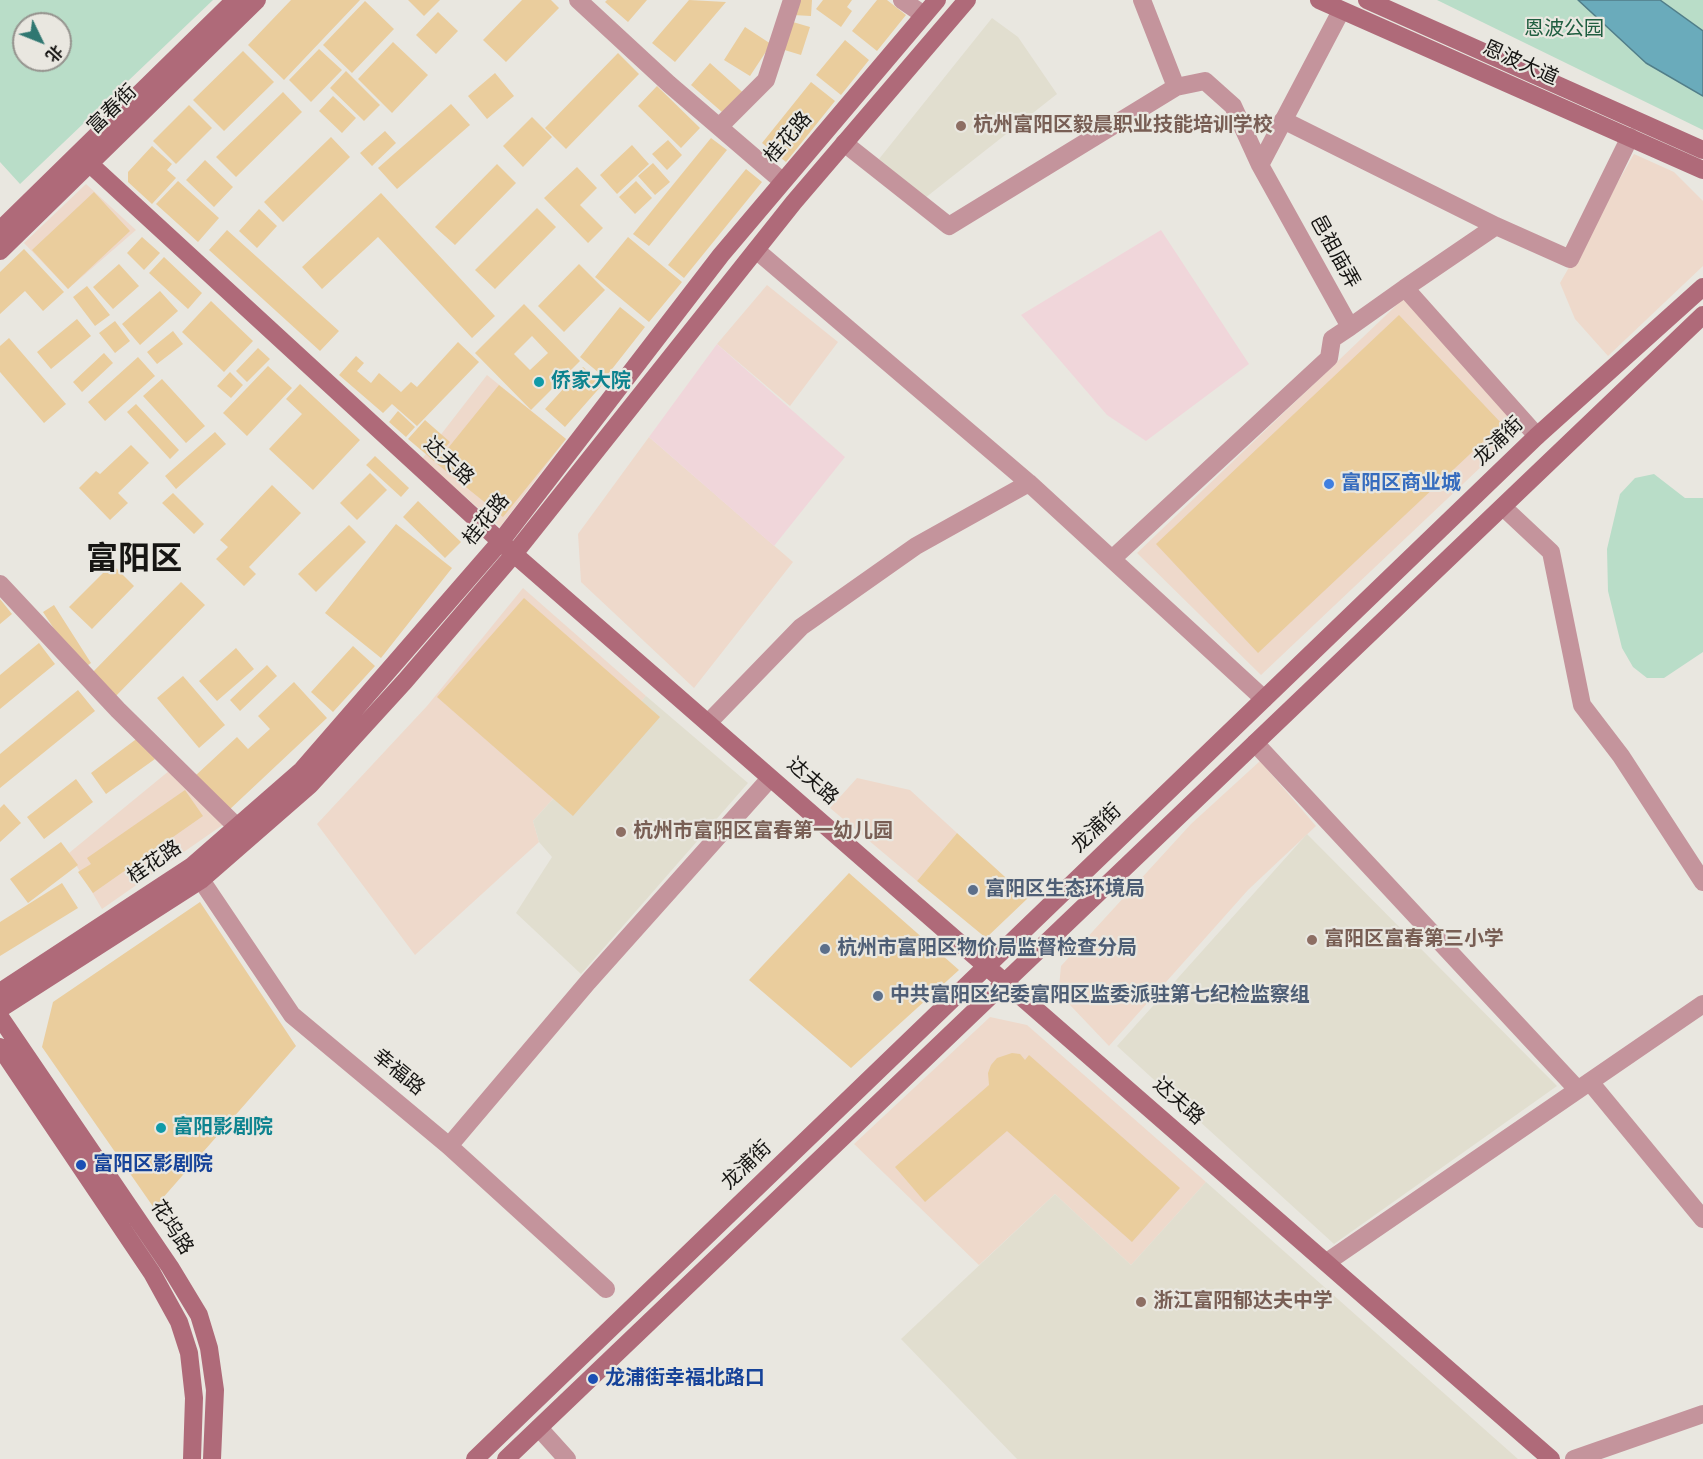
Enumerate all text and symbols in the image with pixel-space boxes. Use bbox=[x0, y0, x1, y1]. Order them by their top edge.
north arrow bbox=[12, 12, 72, 72]
park label: 恩波公园 bbox=[1524, 18, 1604, 42]
street label: 恩波大道 bbox=[1479, 37, 1561, 91]
text: 北 bbox=[40, 40, 68, 67]
street label: 富春街 bbox=[83, 80, 143, 140]
street label: 桂花路 bbox=[760, 107, 818, 169]
place label: 杭州富阳区毅晨职业技能培训学校 bbox=[973, 114, 1273, 138]
marker: 杭州富阳区毅晨职业技能培训学校 bbox=[954, 119, 968, 133]
street label: 邑祖庙弄 bbox=[1304, 211, 1364, 293]
place label: 侨家大院 bbox=[551, 370, 631, 394]
marker: 侨家大院 bbox=[532, 375, 546, 389]
street label: 龙浦街 bbox=[1469, 413, 1529, 471]
street label: 达夫路 bbox=[418, 433, 478, 491]
place label: 富阳区商业城 bbox=[1341, 472, 1461, 496]
marker: 富阳区商业城 bbox=[1322, 477, 1336, 491]
street label: 桂花路 bbox=[459, 489, 515, 551]
district label: 富阳区 bbox=[86, 542, 182, 580]
street label: 达夫路 bbox=[781, 753, 843, 811]
street label: 龙浦街 bbox=[1067, 800, 1127, 858]
place label: 杭州市富阳区富春第一幼儿园 bbox=[633, 820, 893, 844]
marker: 杭州市富阳区富春第一幼儿园 bbox=[614, 825, 628, 839]
street label: 桂花路 bbox=[123, 836, 187, 890]
place label: 富阳区生态环境局 bbox=[985, 878, 1145, 902]
marker: 富阳区生态环境局 bbox=[966, 883, 980, 897]
place label: 富阳区富春第三小学 bbox=[1324, 928, 1504, 952]
marker: 富阳区富春第三小学 bbox=[1305, 933, 1319, 947]
place label: 杭州市富阳区物价局监督检查分局 bbox=[837, 937, 1137, 961]
marker: 杭州市富阳区物价局监督检查分局 bbox=[818, 942, 832, 956]
place label: 中共富阳区纪委富阳区监委派驻第七纪检监察组 bbox=[890, 984, 1310, 1008]
marker: 中共富阳区纪委富阳区监委派驻第七纪检监察组 bbox=[871, 989, 885, 1003]
street label: 幸福路 bbox=[367, 1045, 429, 1101]
street label: 达夫路 bbox=[1147, 1073, 1209, 1131]
place label: 富阳影剧院 bbox=[173, 1116, 273, 1140]
marker: 富阳影剧院 bbox=[154, 1121, 168, 1135]
street label: 龙浦街 bbox=[717, 1137, 777, 1195]
place label: 富阳区影剧院 bbox=[93, 1153, 213, 1177]
marker: 富阳区影剧院 bbox=[74, 1158, 88, 1172]
street label: 花坞路 bbox=[145, 1196, 197, 1260]
place label: 浙江富阳郁达夫中学 bbox=[1153, 1290, 1333, 1314]
marker: 浙江富阳郁达夫中学 bbox=[1134, 1295, 1148, 1309]
place label: 龙浦街幸福北路口 bbox=[605, 1367, 765, 1391]
marker: 龙浦街幸福北路口 bbox=[586, 1372, 600, 1386]

